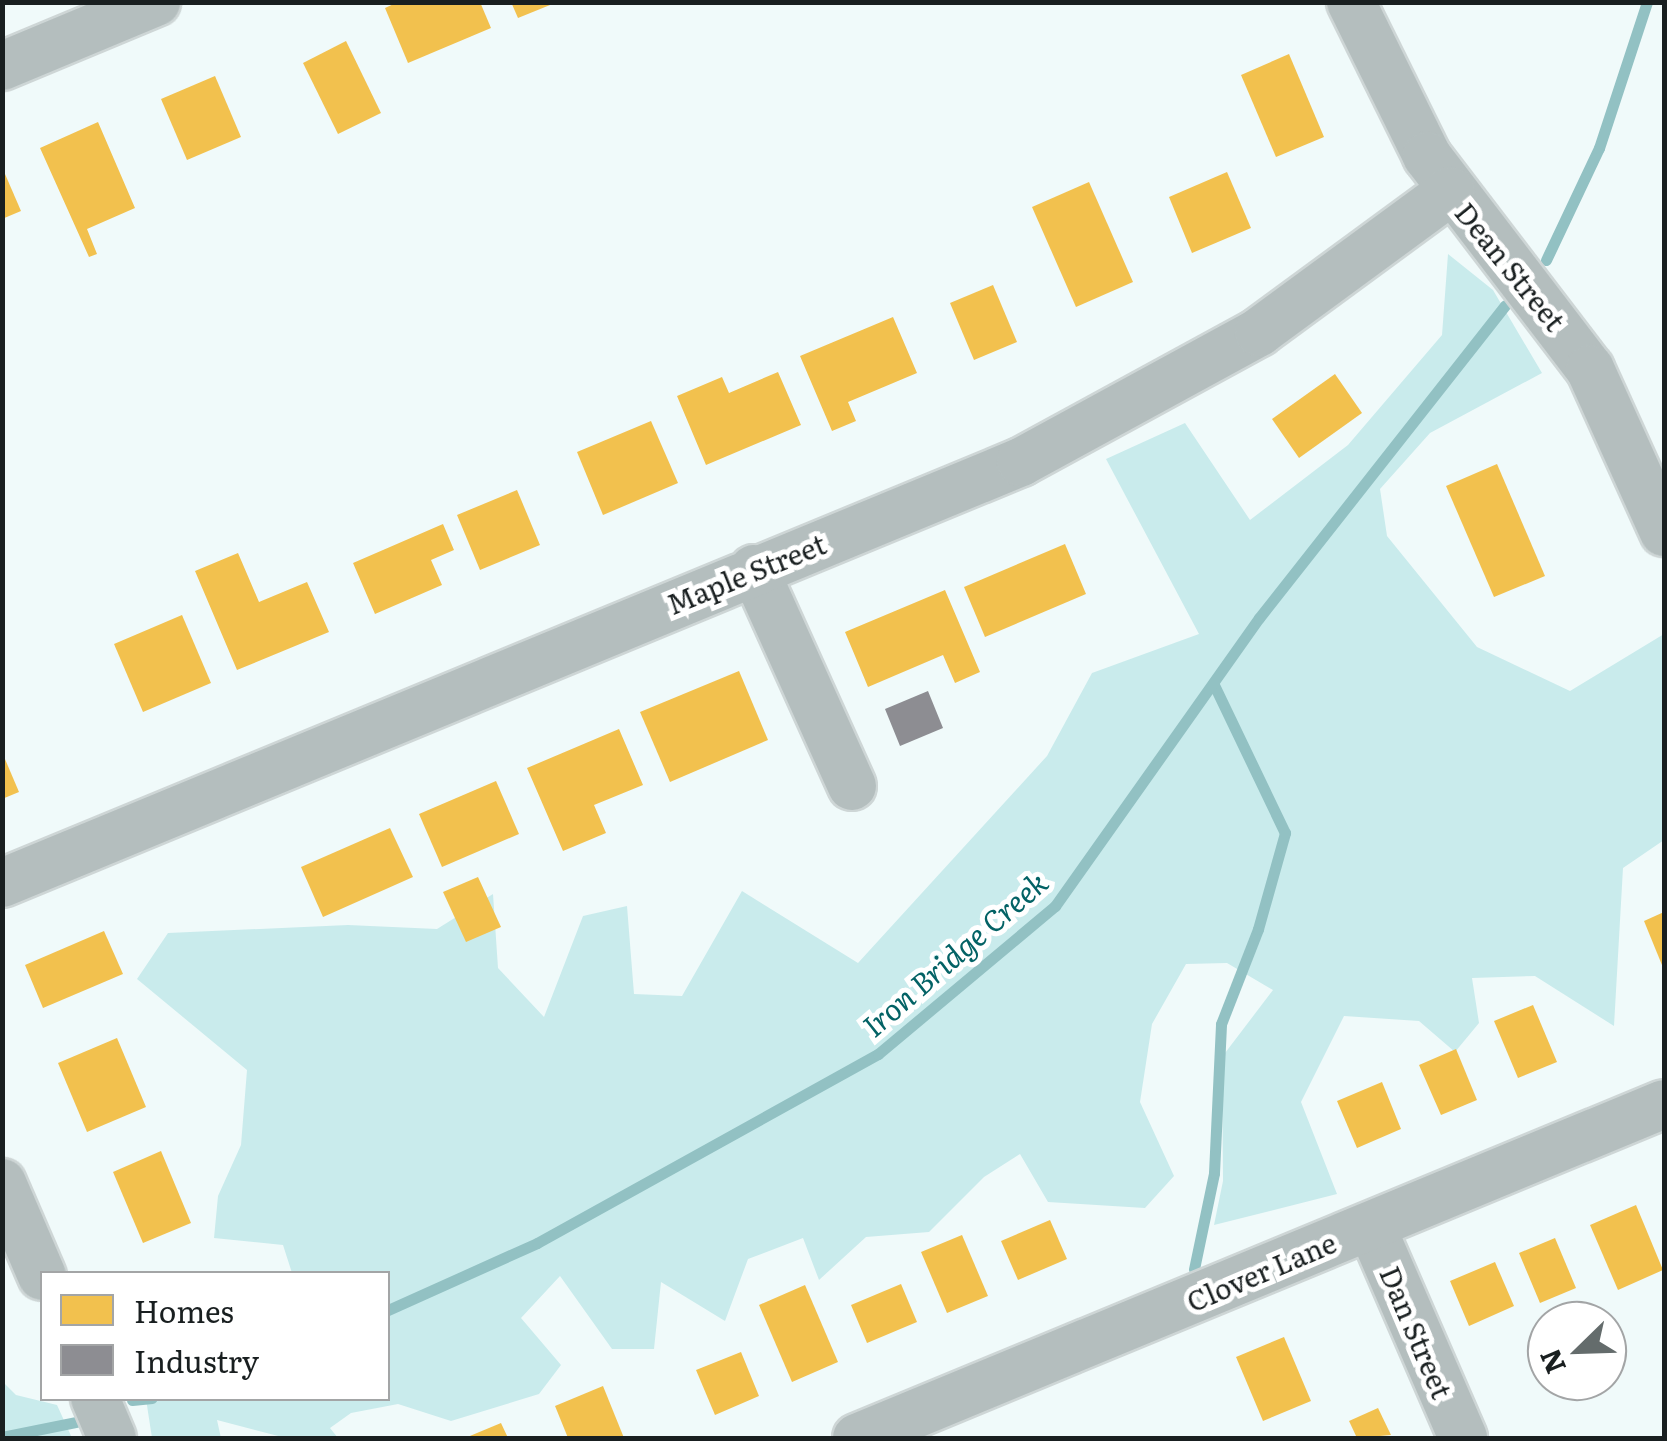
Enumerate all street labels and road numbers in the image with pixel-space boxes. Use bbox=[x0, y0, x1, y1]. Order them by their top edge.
street label: Dean Street bbox=[1449, 195, 1573, 337]
street label: Maple Street bbox=[662, 526, 830, 620]
street label: Clover Lane bbox=[1181, 1224, 1341, 1318]
street label: Dan Street bbox=[1374, 1261, 1460, 1403]

